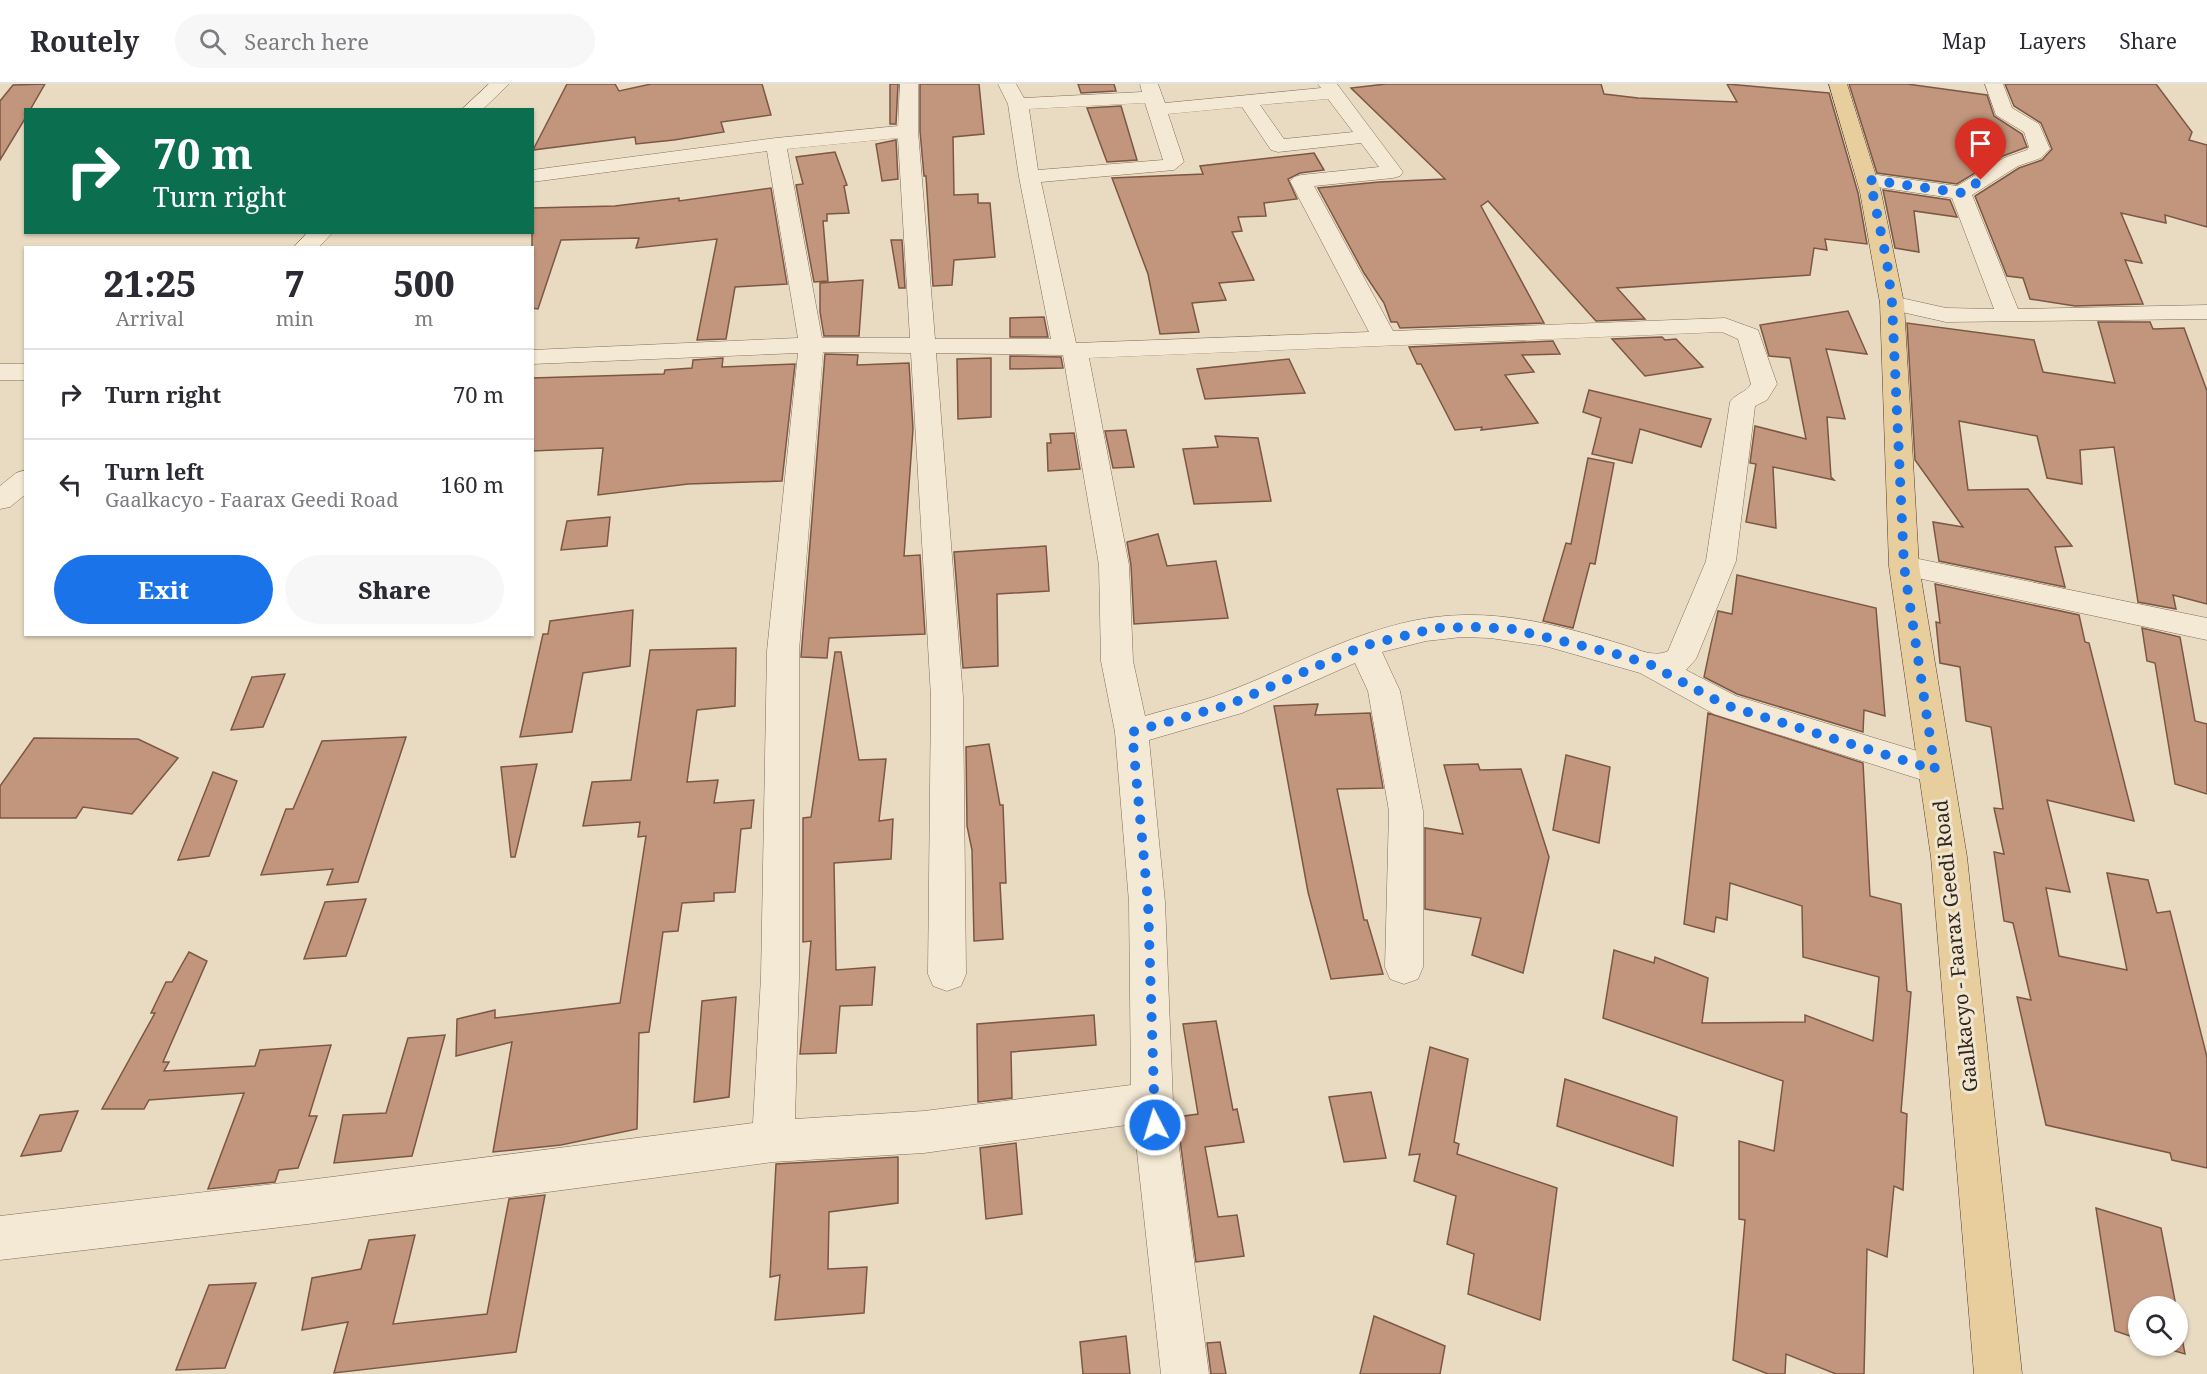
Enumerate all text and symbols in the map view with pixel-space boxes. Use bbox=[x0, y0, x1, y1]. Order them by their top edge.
search box bbox=[175, 14, 595, 68]
text: Routely bbox=[30, 22, 139, 60]
icon: search bbox=[196, 25, 229, 58]
text: Search here bbox=[244, 26, 369, 56]
text: Map bbox=[1942, 27, 1986, 55]
text: Layers bbox=[2019, 27, 2086, 55]
text: Share bbox=[2119, 27, 2177, 55]
pin bbox=[1955, 118, 2006, 180]
text: 70 m bbox=[153, 124, 253, 181]
icon: arrive bbox=[1964, 127, 1997, 160]
icon: right bbox=[54, 132, 132, 210]
text: Turn right bbox=[153, 178, 286, 215]
text: 21:25 bbox=[103, 259, 196, 308]
text: 7 bbox=[285, 259, 305, 308]
text: 500 bbox=[393, 259, 455, 308]
text: Arrival bbox=[116, 305, 184, 332]
text: min bbox=[276, 305, 314, 332]
text: m bbox=[415, 305, 433, 332]
icon: right bbox=[54, 378, 87, 411]
text: Turn right bbox=[105, 379, 221, 409]
text: 70 m bbox=[453, 379, 504, 409]
text: Turn left bbox=[105, 456, 204, 486]
icon: left bbox=[54, 468, 87, 501]
text: 160 m bbox=[441, 469, 504, 499]
text: Gaalkacyo - Faarax Geedi Road bbox=[105, 486, 399, 513]
button: Exit bbox=[54, 555, 273, 624]
button: Share bbox=[285, 555, 504, 624]
street label: Gaalkacyo - Faarax Geedi Road bbox=[1926, 799, 1984, 1093]
position arrow bbox=[1123, 1093, 1187, 1157]
map controls bbox=[2128, 1296, 2188, 1356]
button: search bbox=[2128, 1296, 2188, 1356]

